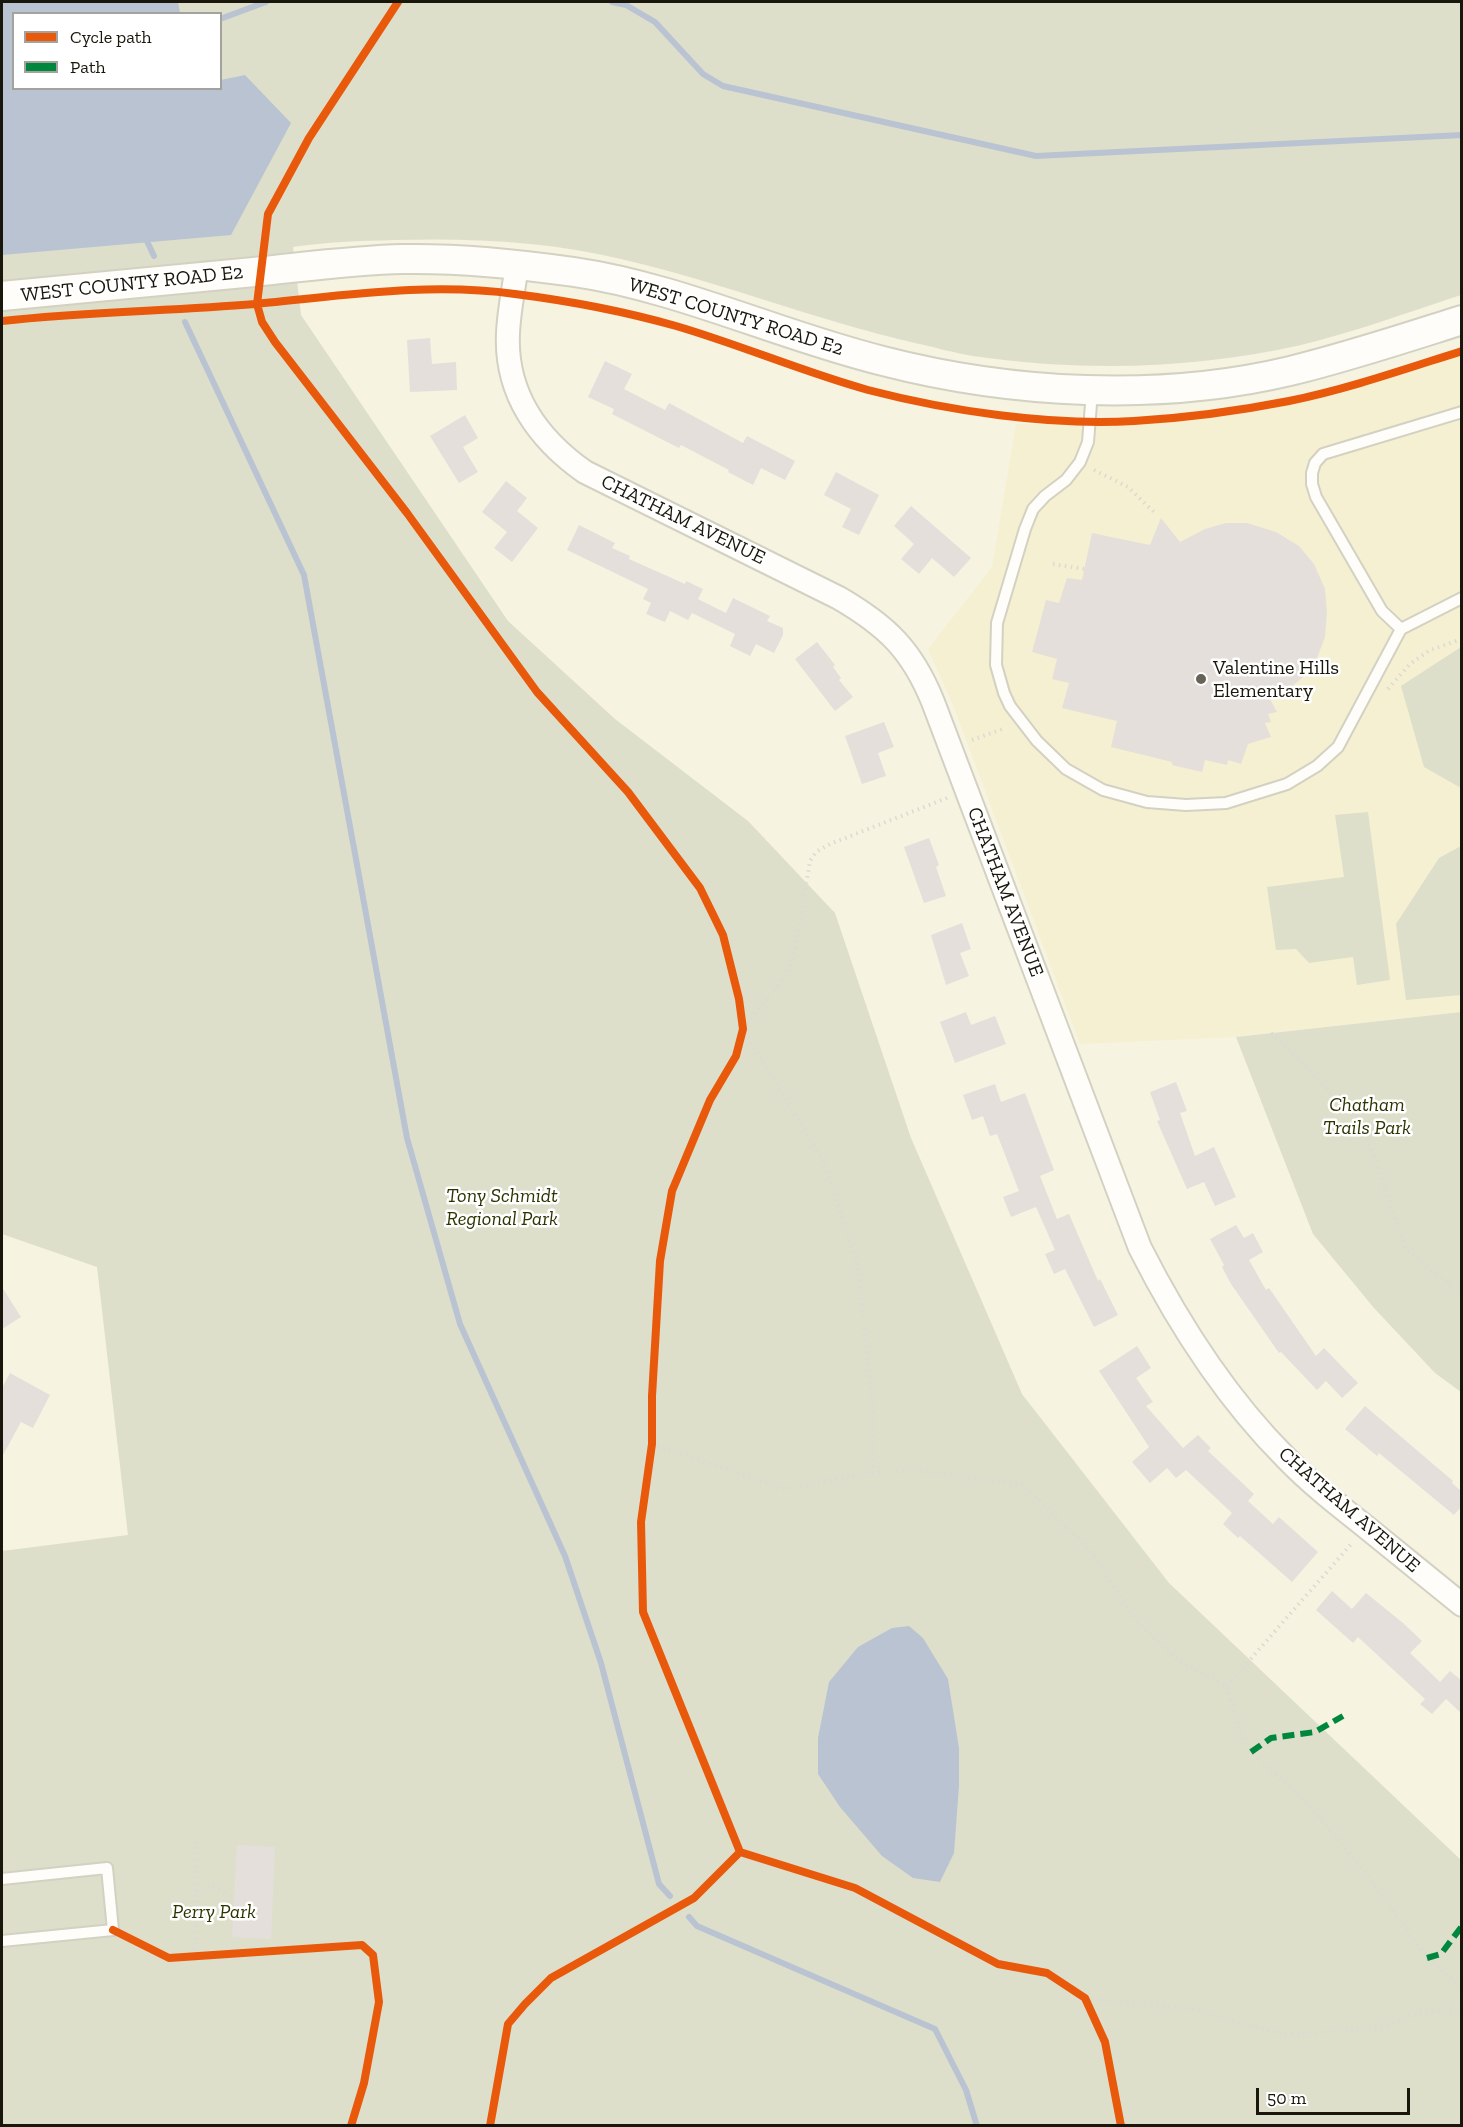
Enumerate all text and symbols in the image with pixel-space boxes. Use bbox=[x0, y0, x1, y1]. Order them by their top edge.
legend bbox=[12, 12, 222, 90]
text: Cycle path bbox=[70, 26, 152, 48]
text: Path bbox=[70, 56, 106, 78]
street label: WEST COUNTY ROAD E2 bbox=[20, 260, 244, 308]
street label: WEST COUNTY ROAD E2 bbox=[626, 273, 846, 361]
street label: CHATHAM AVENUE bbox=[597, 470, 769, 570]
place label: Valentine Hills Elementary bbox=[1213, 656, 1339, 703]
marker: Valentine Hills Elementary bbox=[1194, 672, 1208, 686]
street label: CHATHAM AVENUE bbox=[962, 804, 1048, 980]
park label: Chatham Trails Park bbox=[1323, 1093, 1411, 1140]
park label: Tony Schmidt Regional Park bbox=[446, 1184, 558, 1231]
street label: CHATHAM AVENUE bbox=[1273, 1442, 1425, 1578]
park label: Perry Park bbox=[172, 1900, 256, 1924]
scale bar bbox=[1259, 2076, 1414, 2114]
text: 50 m bbox=[1267, 2087, 1306, 2109]

